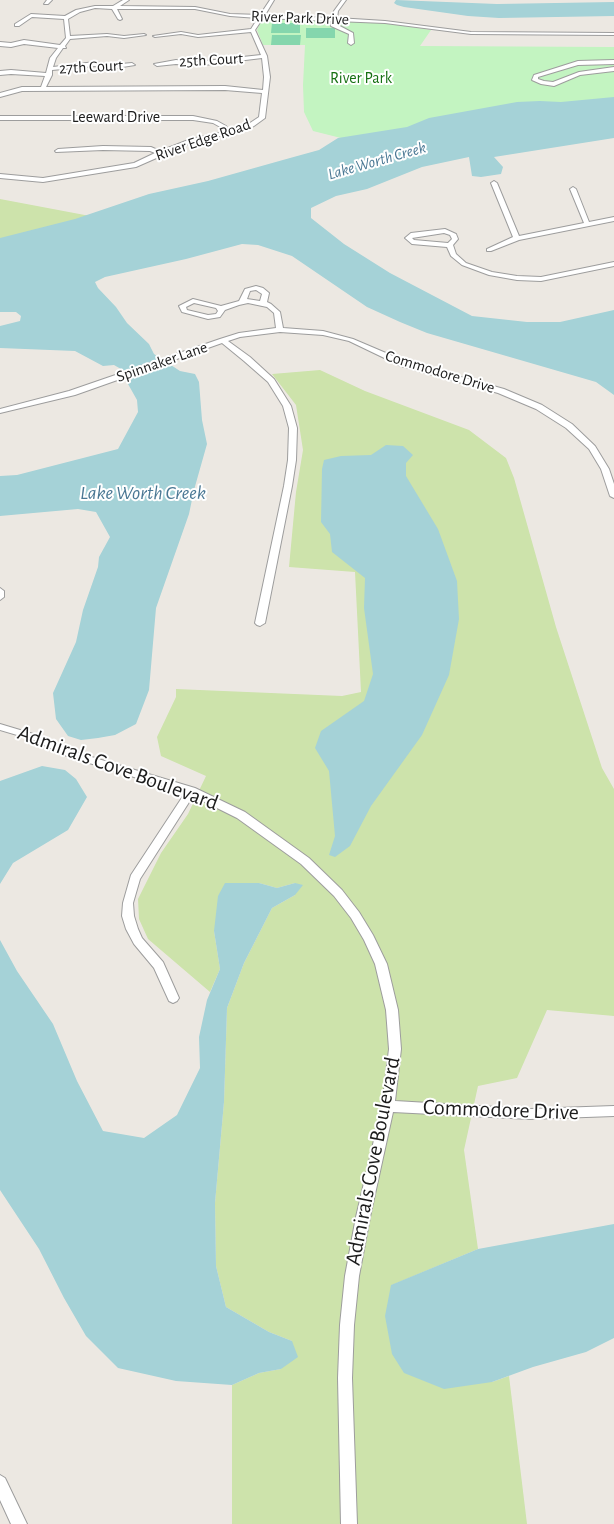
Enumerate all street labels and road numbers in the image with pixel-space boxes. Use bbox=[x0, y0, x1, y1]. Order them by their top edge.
street label: River Park Drive bbox=[251, 7, 349, 29]
street label: 25th Court bbox=[178, 49, 244, 71]
street label: 27th Court bbox=[58, 56, 124, 78]
street label: Leeward Drive bbox=[72, 107, 160, 127]
street label: River Edge Road bbox=[153, 115, 253, 165]
street label: Spinnaker Lane bbox=[114, 337, 210, 387]
street label: Commodore Drive bbox=[383, 346, 497, 398]
street label: Admirals Cove Boulevard bbox=[14, 719, 222, 817]
street label: Admirals Cove Boulevard bbox=[340, 1055, 406, 1267]
street label: Commodore Drive bbox=[423, 1094, 579, 1126]

